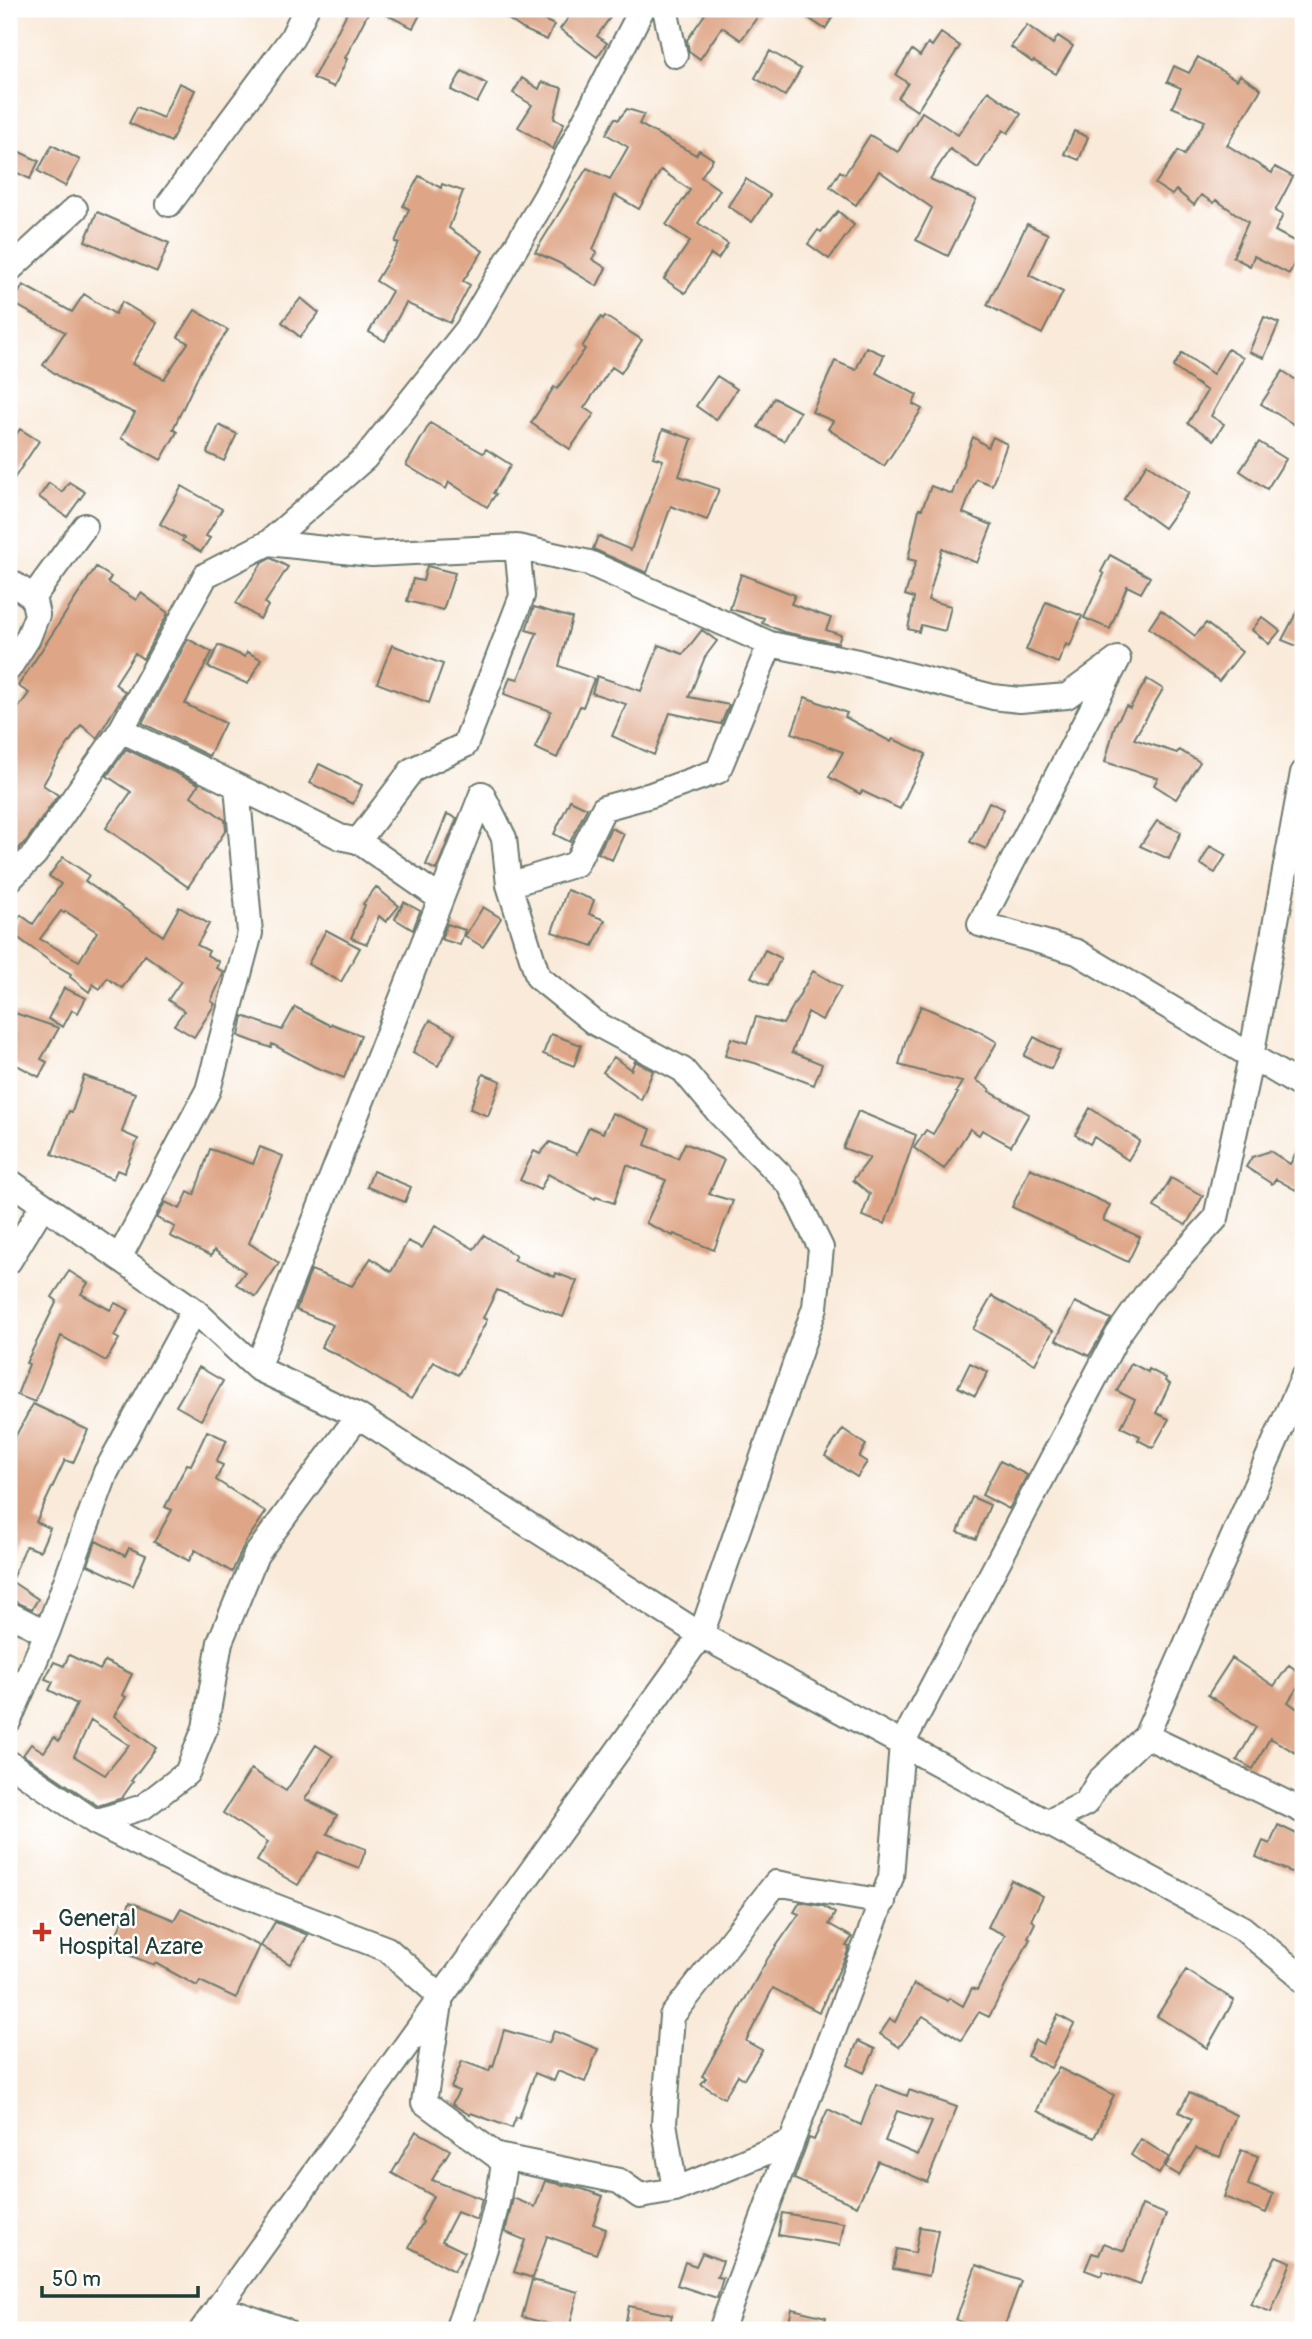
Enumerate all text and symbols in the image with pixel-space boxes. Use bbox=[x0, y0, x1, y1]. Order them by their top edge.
place label: General Hospital Azare bbox=[58, 1904, 203, 1961]
marker: General Hospital Azare bbox=[32, 1922, 52, 1942]
scale bar bbox=[42, 2255, 198, 2299]
text: 50 m bbox=[52, 2266, 101, 2293]

